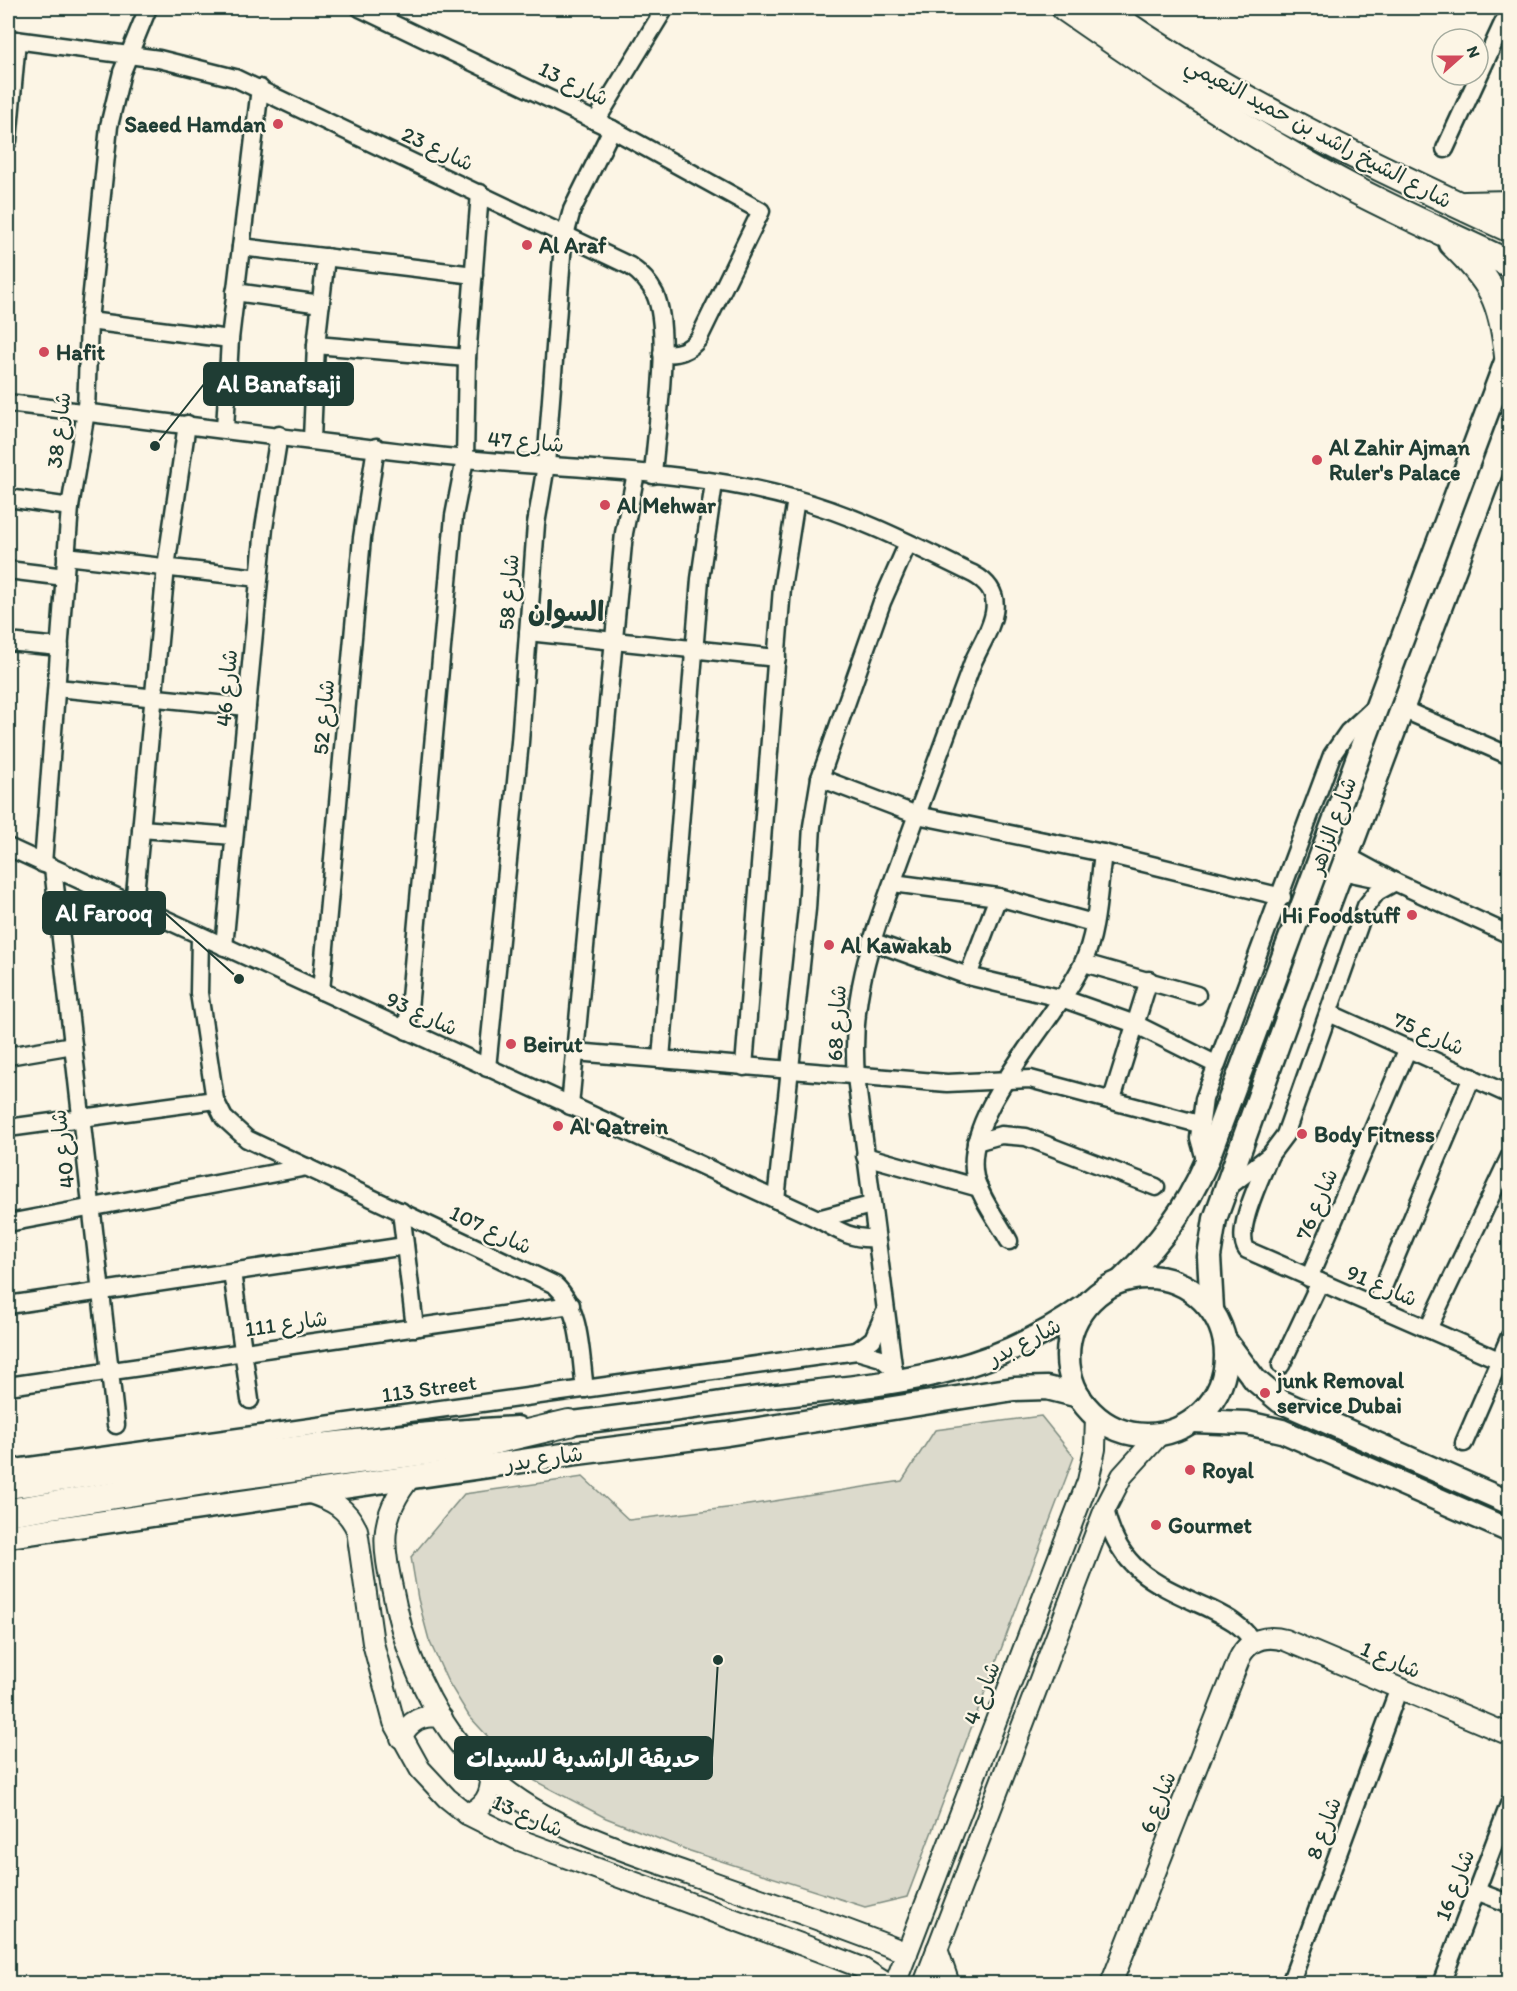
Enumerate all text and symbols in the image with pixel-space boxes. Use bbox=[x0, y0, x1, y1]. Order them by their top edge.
north arrow bbox=[1430, 27, 1490, 87]
text: N bbox=[1463, 43, 1484, 60]
street label: شارع الشيخ راشد بن حميد النعيمي bbox=[1178, 51, 1457, 220]
street label: شارع 13 bbox=[533, 55, 613, 114]
place label: Saeed Hamdan bbox=[124, 111, 267, 138]
marker: Saeed Hamdan bbox=[271, 117, 285, 131]
street label: شارع 23 bbox=[397, 120, 478, 179]
place label: Al Araf bbox=[538, 232, 607, 259]
marker: Al Araf bbox=[520, 238, 534, 252]
place label: Hafit bbox=[56, 339, 106, 366]
marker: Hafit bbox=[37, 345, 51, 359]
callout: Al Banafsaji bbox=[204, 363, 353, 405]
text: Al Banafsaji bbox=[216, 369, 341, 399]
street label: شارع 38 bbox=[40, 390, 79, 470]
street label: شارع 47 bbox=[486, 425, 565, 460]
place label: Al Zahir Ajman Ruler's Palace bbox=[1328, 434, 1470, 486]
marker: Al Zahir Ajman Ruler's Palace bbox=[1310, 453, 1324, 467]
place label: Al Mehwar bbox=[616, 492, 717, 519]
marker: Al Mehwar bbox=[598, 498, 612, 512]
street label: شارع 58 bbox=[492, 553, 527, 631]
district label: السوان bbox=[528, 594, 604, 629]
street label: شارع 46 bbox=[210, 648, 245, 728]
street label: شارع 52 bbox=[307, 678, 342, 756]
street label: شارع الزاهر bbox=[1302, 773, 1364, 880]
callout: Al Farooq bbox=[43, 892, 165, 934]
text: Al Farooq bbox=[54, 898, 153, 928]
place label: Hi Foodstuff bbox=[1282, 902, 1401, 929]
marker: Hi Foodstuff bbox=[1405, 908, 1419, 922]
place label: Al Kawakab bbox=[840, 932, 952, 959]
marker: Al Kawakab bbox=[822, 938, 836, 952]
street label: شارع 68 bbox=[821, 984, 854, 1062]
street label: شارع 93 bbox=[381, 985, 462, 1044]
street label: شارع 75 bbox=[1388, 1006, 1469, 1063]
place label: Beirut bbox=[523, 1031, 583, 1058]
marker: Beirut bbox=[504, 1037, 518, 1051]
street label: شارع 40 bbox=[44, 1108, 83, 1190]
place label: Al Qatrein bbox=[569, 1113, 669, 1140]
marker: Al Qatrein bbox=[551, 1119, 565, 1133]
place label: Body Fitness bbox=[1314, 1121, 1435, 1148]
marker: Body Fitness bbox=[1295, 1127, 1309, 1141]
street label: شارع 76 bbox=[1289, 1164, 1345, 1245]
street label: شارع 107 bbox=[445, 1199, 536, 1262]
street label: شارع 91 bbox=[1342, 1259, 1421, 1314]
street label: شارع 111 bbox=[243, 1304, 329, 1345]
street label: شارع بدر bbox=[981, 1312, 1066, 1374]
place label: junk Removal service Dubai bbox=[1276, 1367, 1405, 1419]
street label: 113 Street bbox=[380, 1368, 478, 1409]
marker: junk Removal service Dubai bbox=[1258, 1386, 1272, 1400]
street label: شارع بدر bbox=[501, 1440, 585, 1480]
place label: Royal bbox=[1202, 1457, 1255, 1484]
marker: Royal bbox=[1183, 1463, 1197, 1477]
place label: Gourmet bbox=[1168, 1512, 1253, 1539]
marker: Gourmet bbox=[1149, 1518, 1163, 1532]
street label: شارع 1 bbox=[1356, 1635, 1425, 1686]
street label: شارع 4 bbox=[957, 1658, 1008, 1729]
callout: حديقة الراشدية للسيدات bbox=[455, 1737, 712, 1779]
text: حديقة الراشدية للسيدات bbox=[466, 1744, 700, 1773]
street label: شارع 6 bbox=[1133, 1767, 1184, 1838]
street label: شارع 13 bbox=[487, 1788, 567, 1845]
street label: شارع 8 bbox=[1300, 1793, 1349, 1864]
street label: شارع 16 bbox=[1429, 1846, 1482, 1925]

